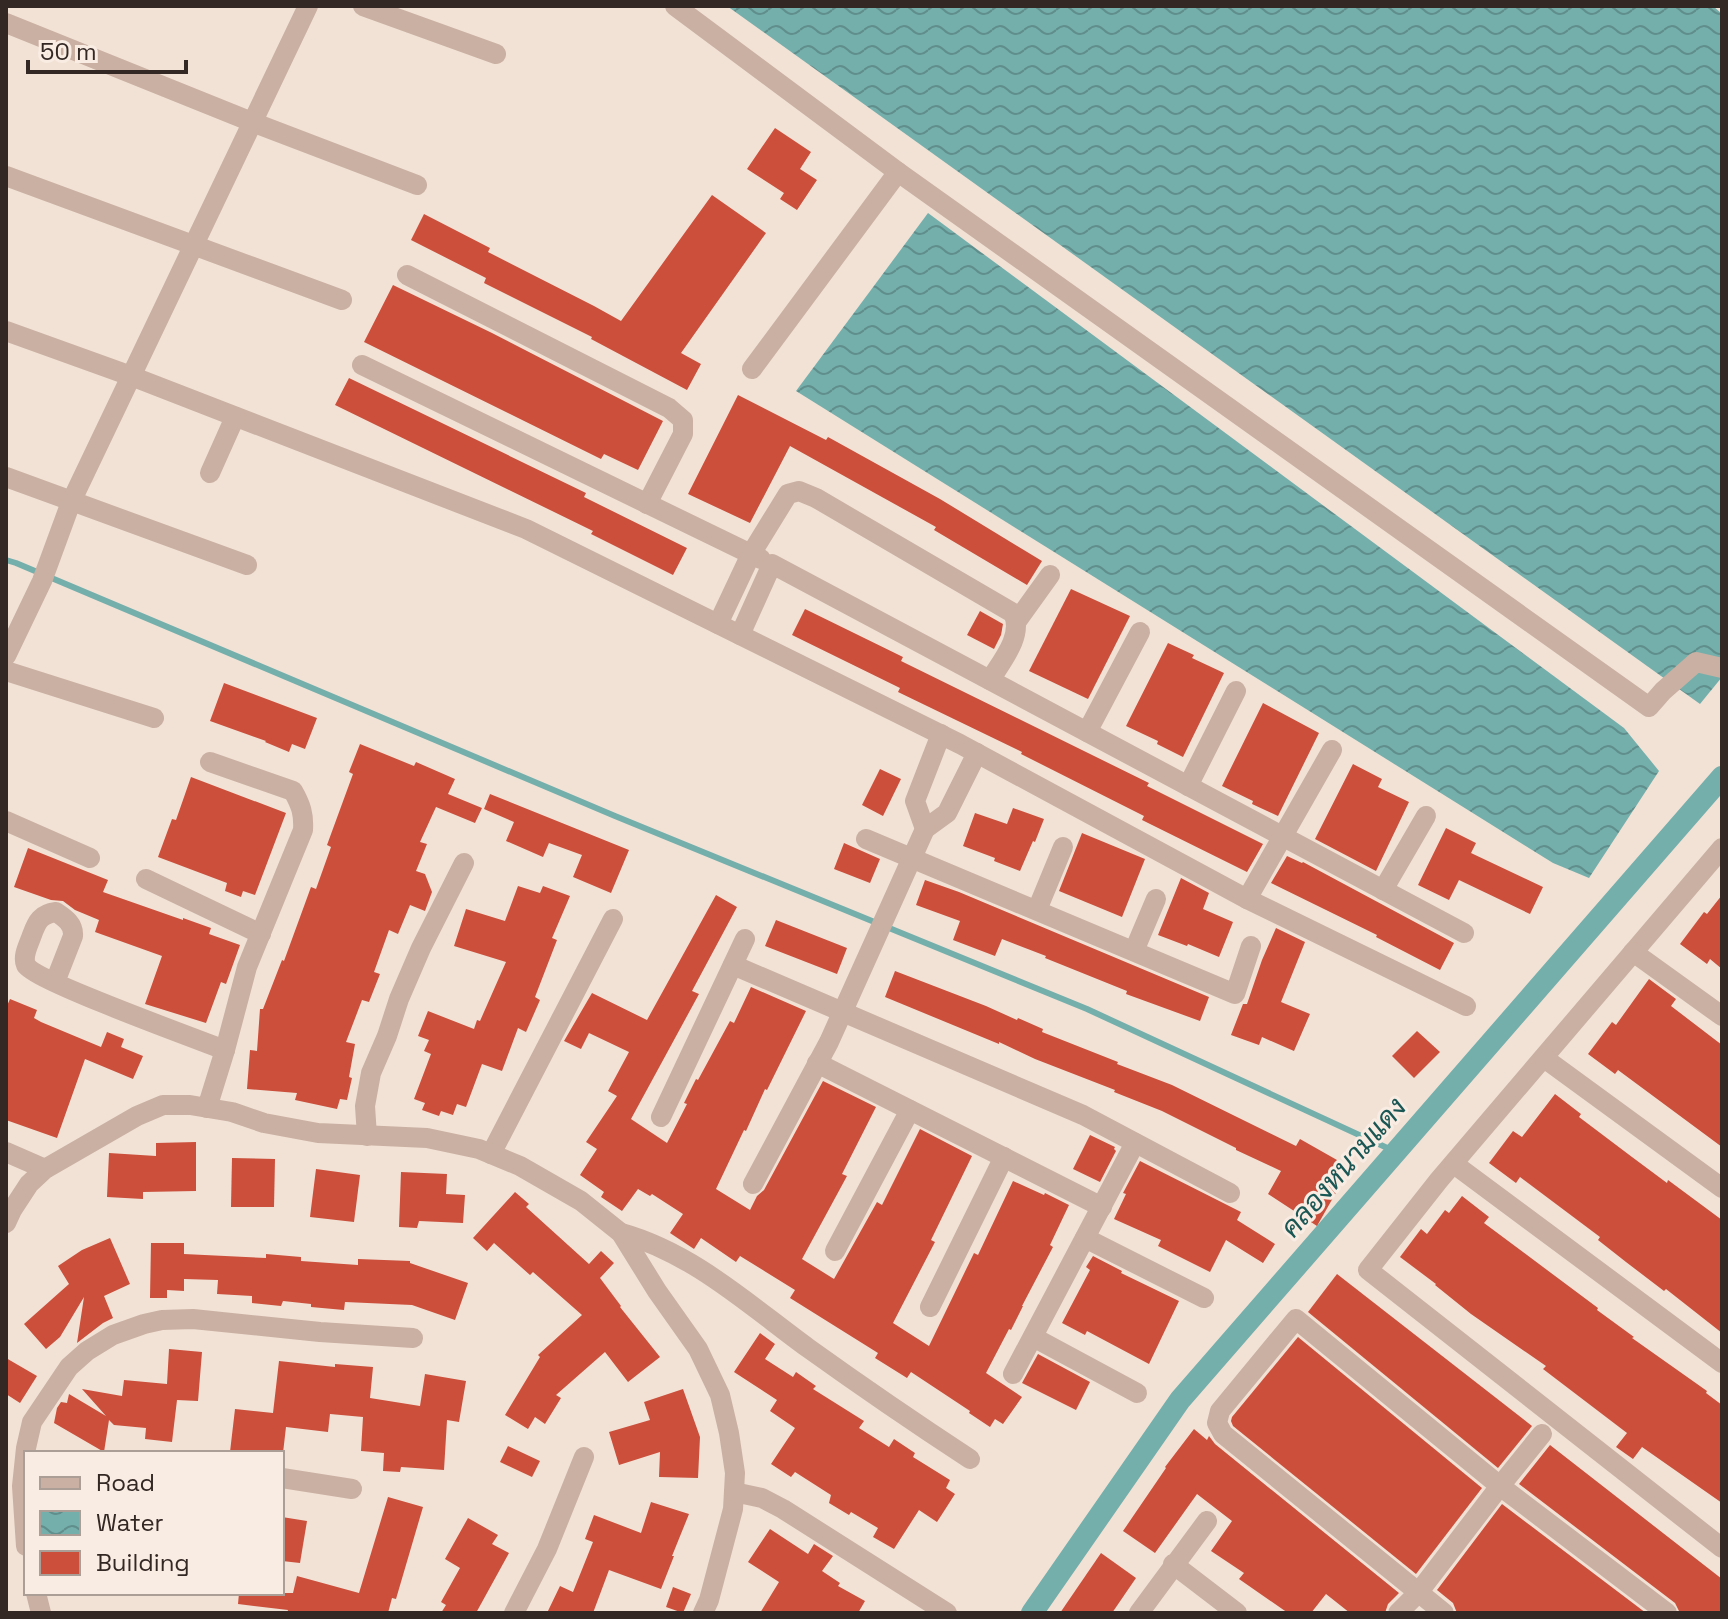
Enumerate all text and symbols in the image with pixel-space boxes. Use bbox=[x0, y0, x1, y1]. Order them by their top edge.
scale bar bbox=[28, 24, 186, 74]
text: 50 m bbox=[40, 36, 97, 67]
water label: คลองหนามแดง bbox=[1272, 1089, 1414, 1245]
legend bbox=[24, 1451, 284, 1595]
text: Road bbox=[96, 1467, 155, 1498]
text: Water bbox=[96, 1507, 164, 1538]
text: Building bbox=[96, 1547, 190, 1578]

